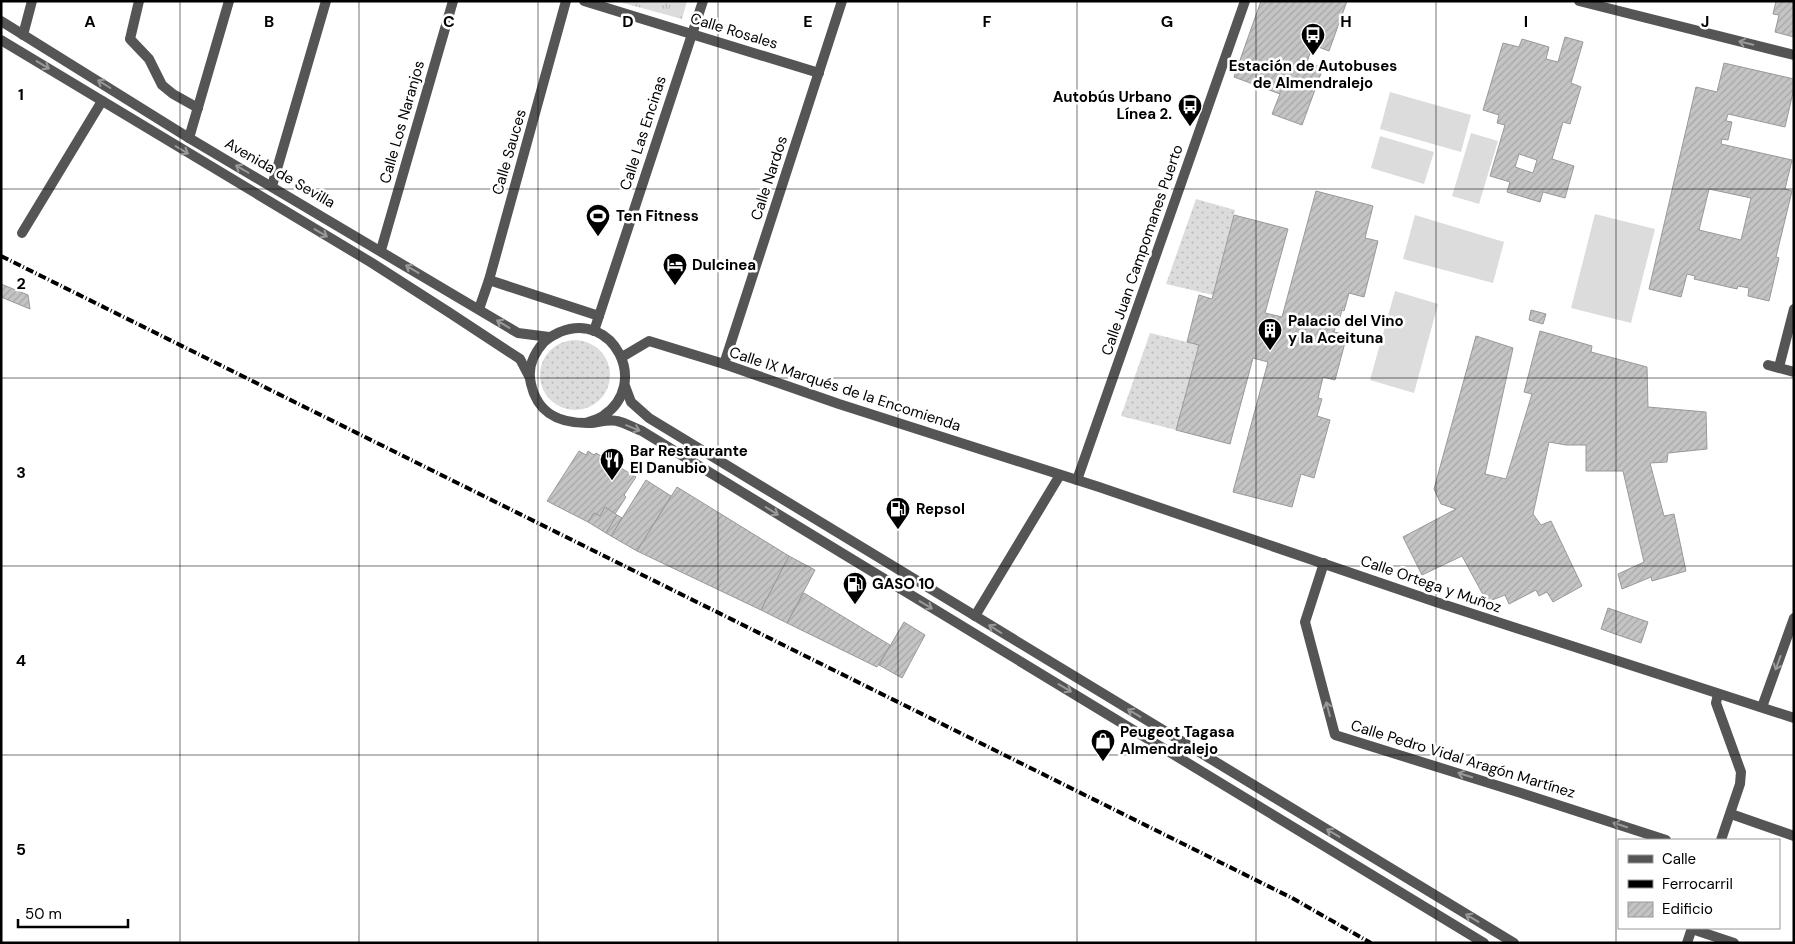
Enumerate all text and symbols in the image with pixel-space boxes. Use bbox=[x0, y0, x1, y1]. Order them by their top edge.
street label: Calle Rosales bbox=[688, 8, 780, 54]
text: A bbox=[84, 11, 96, 32]
text: B bbox=[264, 11, 274, 32]
text: C bbox=[443, 11, 455, 32]
text: D bbox=[622, 11, 634, 32]
text: E bbox=[803, 11, 813, 32]
text: F bbox=[983, 11, 992, 32]
text: G bbox=[1161, 11, 1173, 32]
text: H bbox=[1340, 11, 1352, 32]
text: I bbox=[1524, 11, 1528, 32]
text: J bbox=[1701, 11, 1709, 32]
bus stop icon: Estación de Autobuses de Almendralejo bbox=[1300, 22, 1326, 56]
one-way arrow bbox=[1739, 38, 1755, 47]
place label: Estación de Autobuses de Almendralejo bbox=[1229, 56, 1397, 93]
street label: Calle Los Naranjos bbox=[375, 58, 429, 186]
one-way arrow bbox=[35, 61, 49, 71]
street label: Calle Las Encinas bbox=[615, 73, 671, 193]
one-way arrow bbox=[97, 79, 111, 89]
text: 1 bbox=[18, 84, 24, 105]
place label: Autobús Urbano Línea 2. bbox=[1053, 87, 1172, 124]
bus stop icon: Autobús Urbano Línea 2. bbox=[1177, 93, 1203, 127]
street label: Calle Sauces bbox=[487, 107, 531, 197]
street label: Avenida de Sevilla bbox=[221, 133, 339, 213]
street label: Calle Nardos bbox=[746, 133, 792, 223]
street label: Calle Juan Campomanes Puerto bbox=[1096, 142, 1188, 358]
one-way arrow bbox=[174, 145, 188, 155]
one-way arrow bbox=[236, 163, 250, 173]
sports icon: Ten Fitness bbox=[585, 203, 611, 237]
place label: Ten Fitness bbox=[616, 206, 699, 226]
one-way arrow bbox=[314, 228, 328, 238]
hotel icon: Dulcinea bbox=[662, 252, 688, 286]
place label: Dulcinea bbox=[692, 255, 756, 275]
one-way arrow bbox=[406, 264, 420, 274]
text: 2 bbox=[16, 273, 26, 294]
place label: Palacio del Vino y la Aceituna bbox=[1288, 311, 1404, 348]
building icon: Palacio del Vino y la Aceituna bbox=[1257, 317, 1283, 351]
one-way arrow bbox=[496, 318, 510, 328]
street label: Calle IX Marqués de la Encomienda bbox=[727, 342, 963, 436]
one-way arrow bbox=[625, 423, 640, 433]
place label: Bar Restaurante El Danubio bbox=[630, 441, 748, 478]
restaurant icon: Bar Restaurante El Danubio bbox=[599, 447, 625, 481]
text: 3 bbox=[16, 462, 26, 483]
fuel station icon: Repsol bbox=[885, 496, 911, 530]
place label: Repsol bbox=[916, 499, 965, 519]
one-way arrow bbox=[765, 507, 779, 517]
street label: Calle Ortega y Muñoz bbox=[1358, 550, 1504, 618]
fuel station icon: GASO 10 bbox=[842, 571, 868, 605]
place label: GASO 10 bbox=[872, 574, 935, 594]
one-way arrow bbox=[919, 600, 933, 610]
one-way arrow bbox=[989, 624, 1003, 634]
text: 4 bbox=[16, 650, 26, 671]
one-way arrow bbox=[1773, 655, 1782, 670]
one-way arrow bbox=[1058, 684, 1072, 694]
one-way arrow bbox=[1323, 702, 1332, 718]
one-way arrow bbox=[1128, 708, 1142, 718]
street label: Calle Pedro Vidal Aragón Martínez bbox=[1348, 715, 1578, 803]
place label: Peugeot Tagasa Almendralejo bbox=[1120, 722, 1235, 759]
shop icon: Peugeot Tagasa Almendralejo bbox=[1090, 728, 1116, 762]
one-way arrow bbox=[1457, 770, 1473, 780]
one-way arrow bbox=[1612, 820, 1628, 829]
one-way arrow bbox=[1327, 828, 1341, 838]
text: 5 bbox=[16, 839, 26, 860]
legend bbox=[1618, 839, 1780, 929]
text: Calle bbox=[1662, 849, 1696, 869]
text: Ferrocarril bbox=[1662, 874, 1733, 894]
scale bar bbox=[18, 896, 128, 928]
text: Edificio bbox=[1662, 899, 1713, 919]
text: 50 m bbox=[25, 904, 62, 924]
one-way arrow bbox=[1466, 912, 1480, 922]

